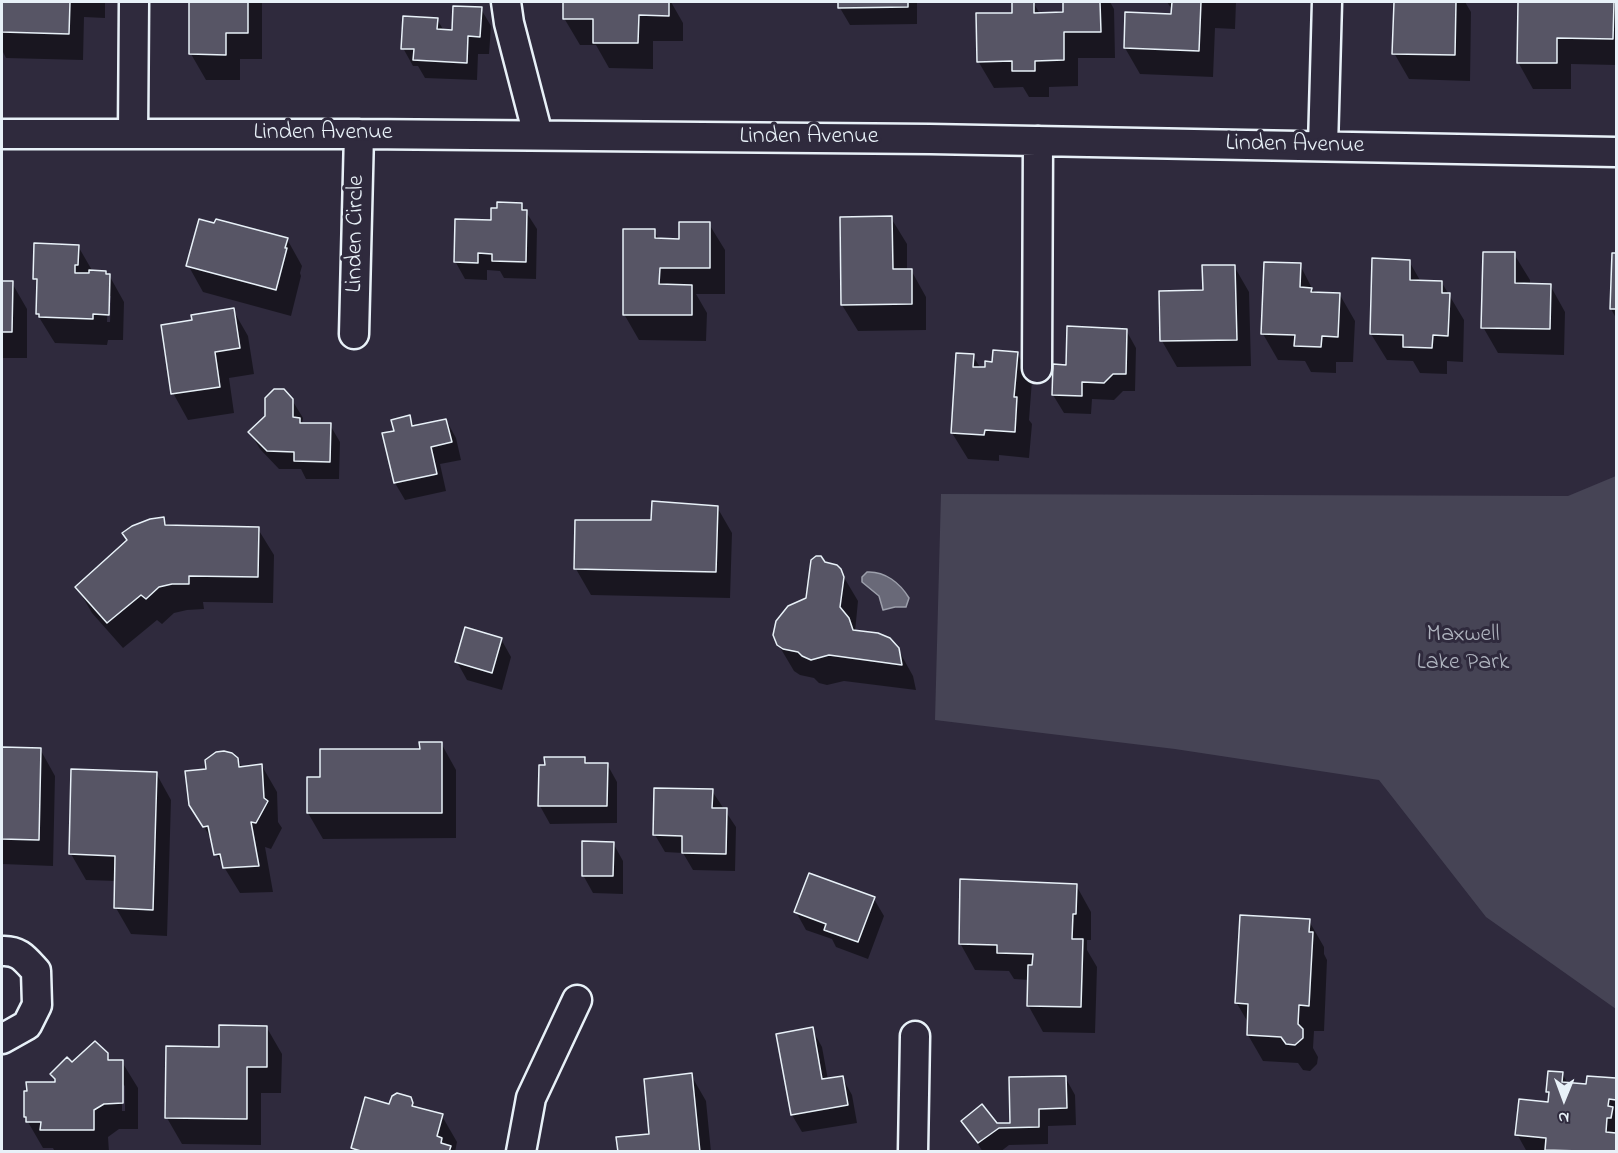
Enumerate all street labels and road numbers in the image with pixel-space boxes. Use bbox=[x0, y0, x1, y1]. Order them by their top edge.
street label: Linden Avenue bbox=[254, 120, 392, 148]
street label: Linden Avenue bbox=[740, 124, 878, 152]
street label: Linden Avenue bbox=[1225, 130, 1365, 162]
street label: Linden Circle bbox=[342, 175, 372, 293]

